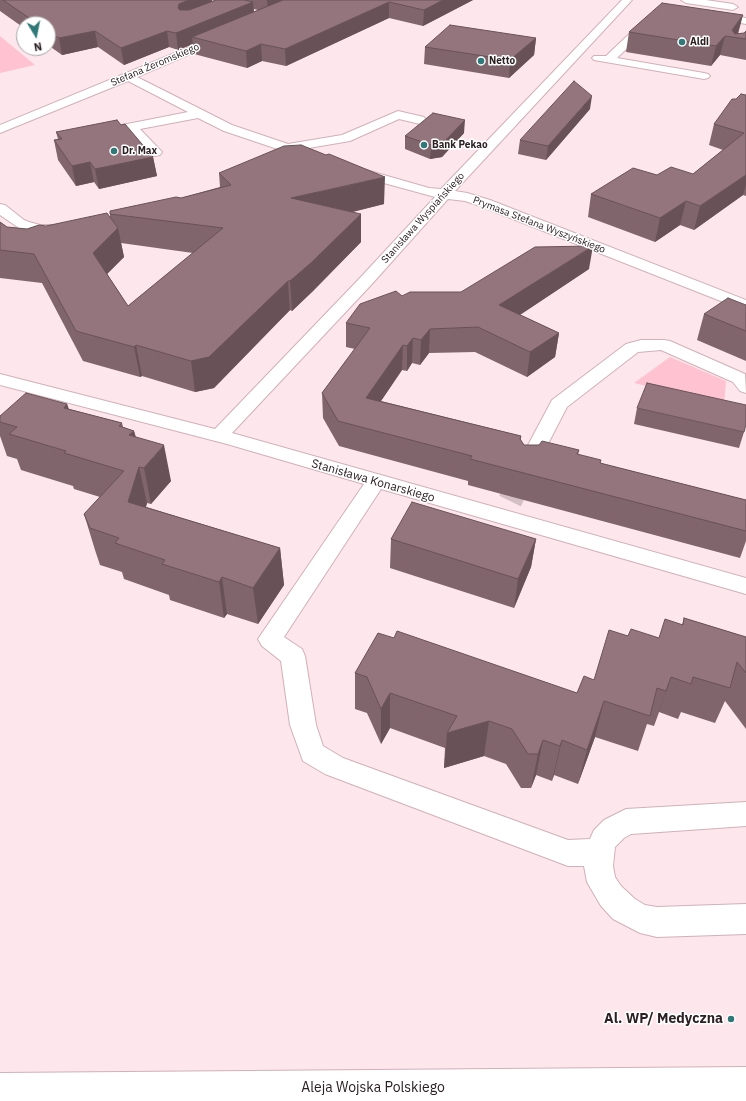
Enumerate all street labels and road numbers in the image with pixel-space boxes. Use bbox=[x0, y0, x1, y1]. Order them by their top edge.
street label: Stefana Żeromskiego bbox=[109, 41, 201, 89]
street label: Stanisława Wyspiańskiego bbox=[379, 170, 467, 266]
street label: Prymasa Stefana Wyszyńskiego bbox=[471, 194, 607, 256]
street label: Stanisława Konarskiego bbox=[310, 456, 436, 506]
street label: Aleja Wojska Polskiego bbox=[301, 1080, 445, 1096]

